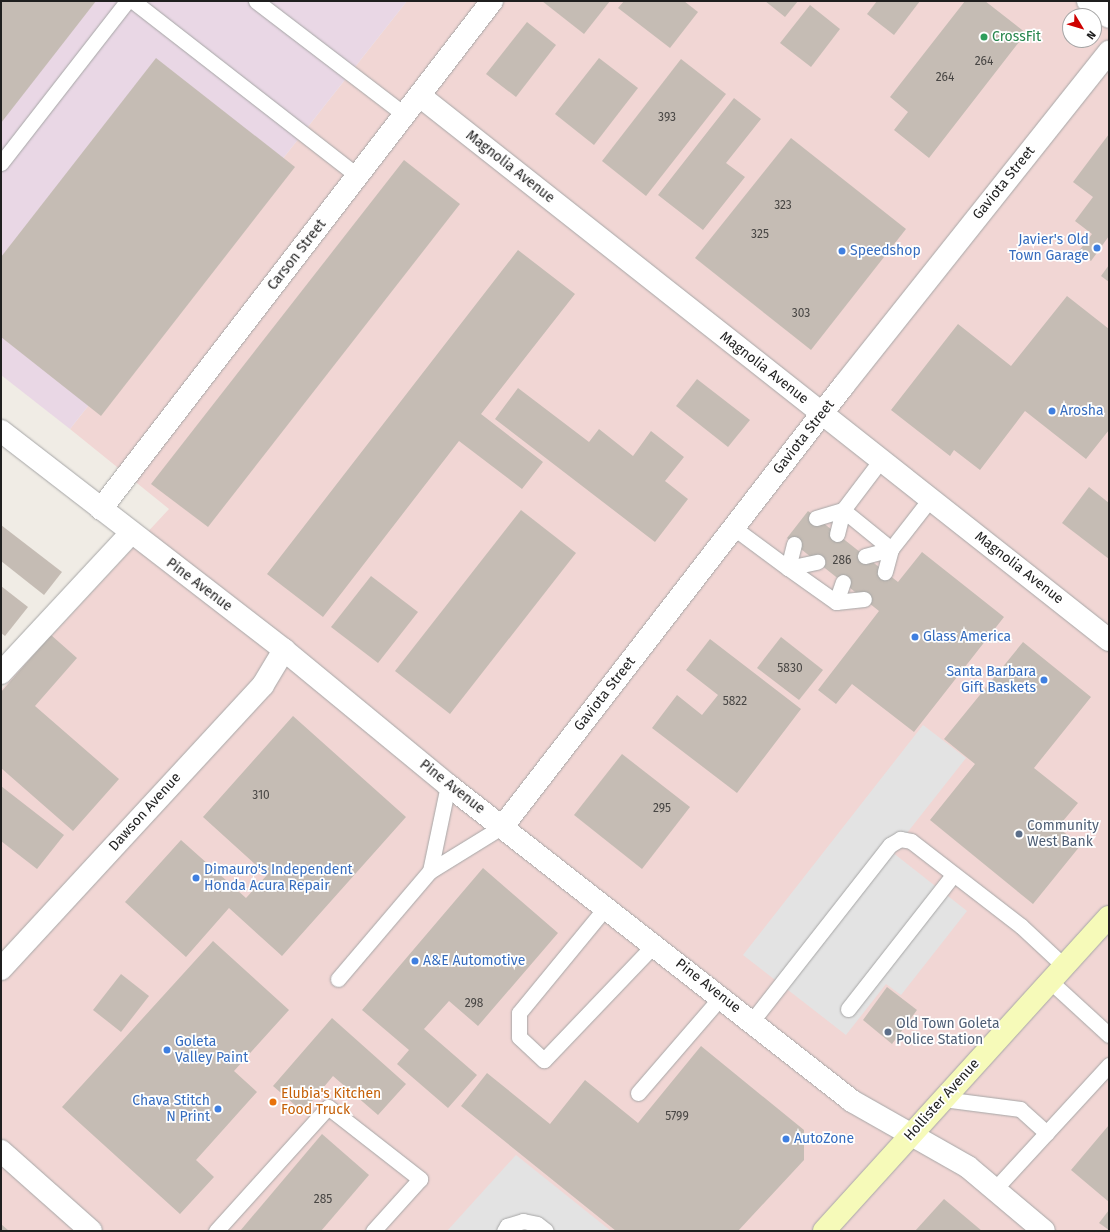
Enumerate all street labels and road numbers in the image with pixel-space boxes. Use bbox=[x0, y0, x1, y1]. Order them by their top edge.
street label: Magnolia Avenue bbox=[462, 127, 558, 207]
street label: Gaviota Street bbox=[969, 143, 1039, 223]
street label: Carson Street bbox=[264, 216, 330, 294]
street label: Magnolia Avenue bbox=[716, 328, 812, 408]
street label: Gaviota Street bbox=[770, 397, 838, 477]
street label: Magnolia Avenue bbox=[971, 528, 1067, 608]
street label: Pine Avenue bbox=[163, 555, 235, 615]
street label: Gaviota Street bbox=[571, 654, 639, 734]
street label: Pine Avenue bbox=[416, 756, 488, 818]
street label: Dawson Avenue bbox=[105, 769, 185, 855]
street label: Pine Avenue bbox=[672, 955, 744, 1017]
street label: Hollister Avenue bbox=[901, 1056, 983, 1144]

